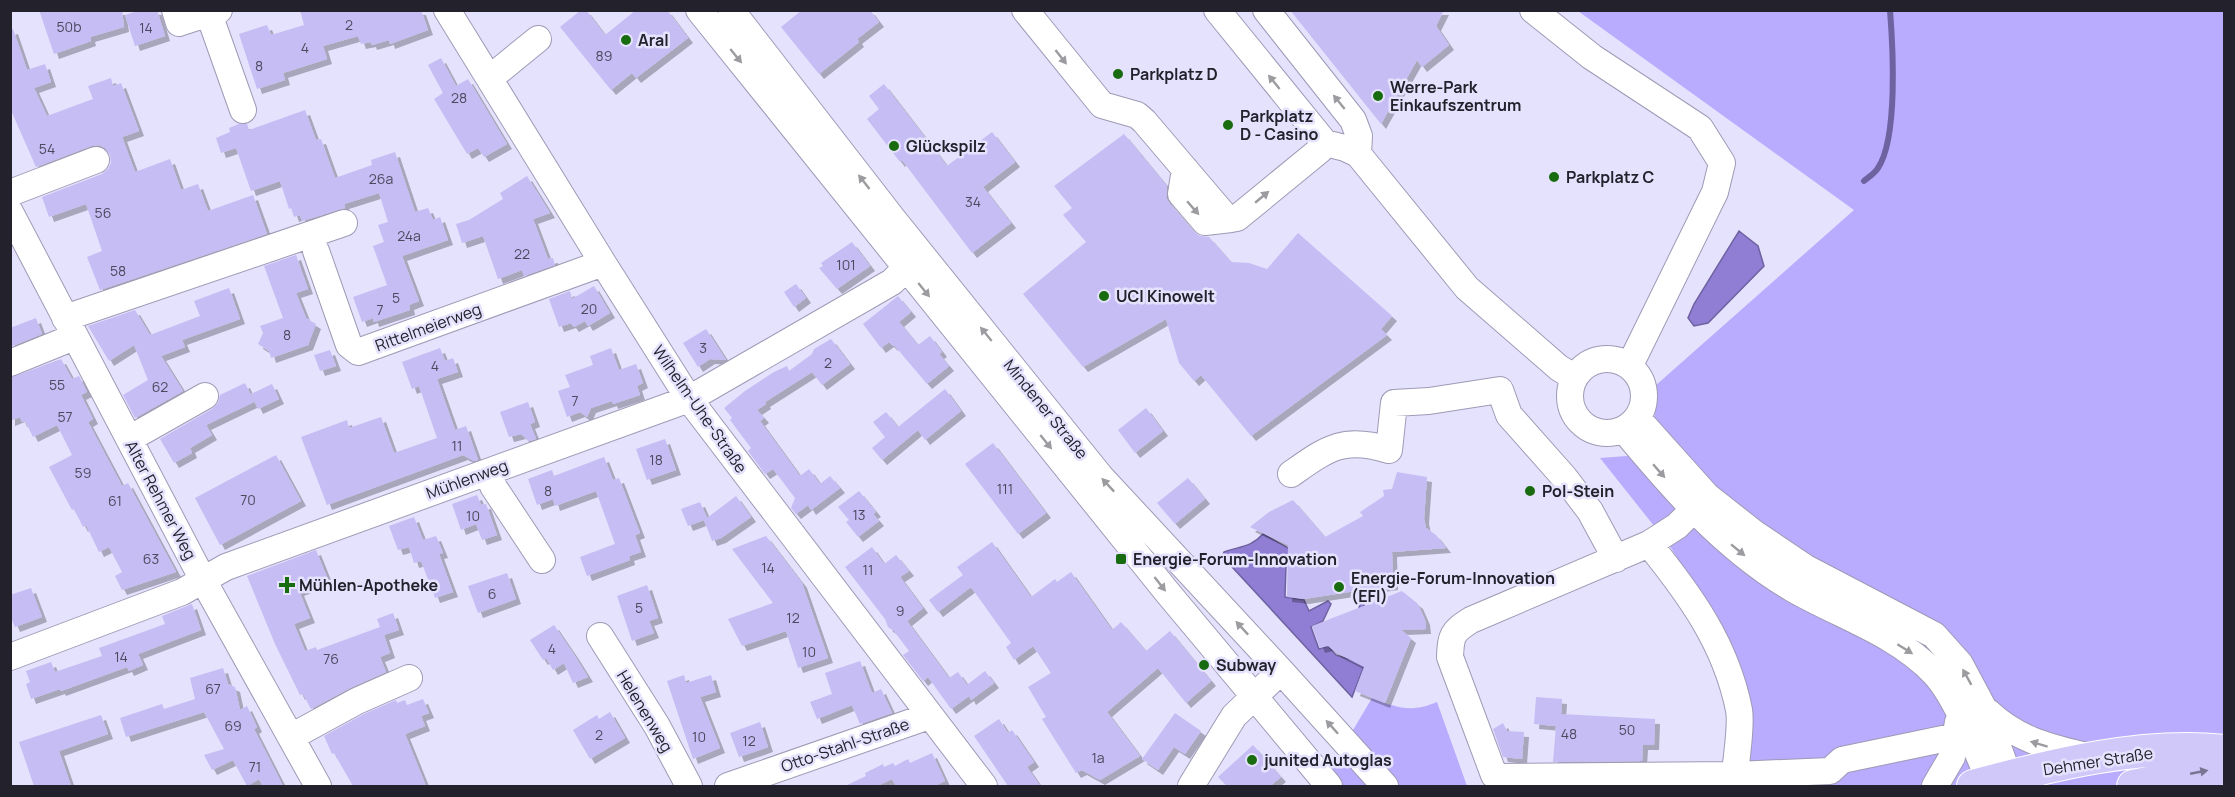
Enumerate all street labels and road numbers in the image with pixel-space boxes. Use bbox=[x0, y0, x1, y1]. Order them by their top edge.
street label: Rittelmeierweg bbox=[372, 298, 484, 356]
street label: Wilhelm-Uhe-Straße bbox=[648, 341, 752, 477]
street label: Mindener Straße bbox=[999, 354, 1093, 464]
street label: Alter Rehmer Weg bbox=[120, 437, 202, 563]
street label: Mühlenweg bbox=[423, 454, 511, 504]
street label: Helenenweg bbox=[612, 666, 678, 756]
street label: Otto-Stahl-Straße bbox=[778, 713, 912, 777]
street label: Dehmer Straße bbox=[2041, 741, 2155, 781]

